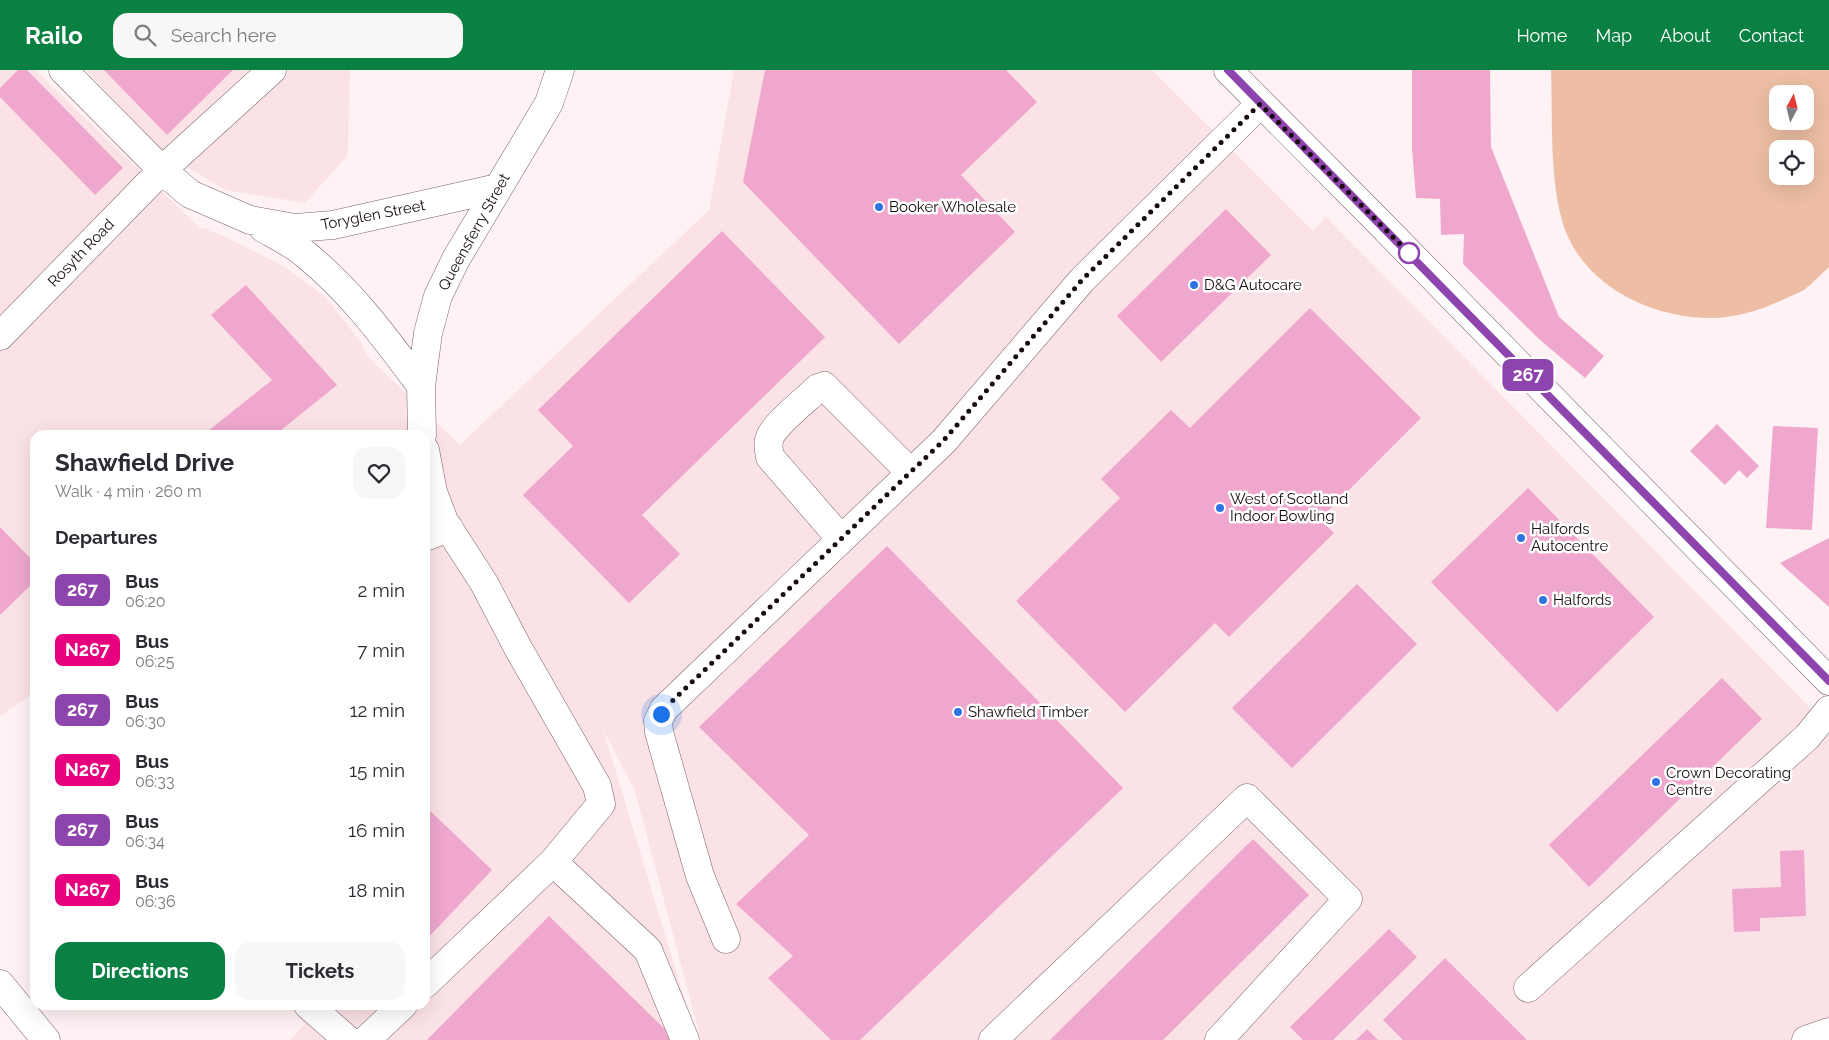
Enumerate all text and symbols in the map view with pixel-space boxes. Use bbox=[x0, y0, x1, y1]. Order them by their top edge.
search box bbox=[113, 13, 463, 58]
text: Railo bbox=[25, 21, 83, 50]
icon: search bbox=[131, 21, 159, 49]
text: Search here bbox=[171, 24, 276, 46]
text: Home bbox=[1516, 25, 1567, 46]
text: Map bbox=[1595, 25, 1632, 46]
text: About bbox=[1660, 25, 1711, 46]
text: Contact bbox=[1739, 25, 1804, 46]
north arrow bbox=[1769, 85, 1814, 130]
map controls bbox=[1769, 85, 1814, 185]
button: locate bbox=[1769, 140, 1814, 185]
street label: Queensferry Street bbox=[434, 170, 514, 294]
street label: Toryglen Street bbox=[319, 196, 427, 234]
place label: Booker Wholesale bbox=[889, 198, 1016, 216]
marker: Booker Wholesale bbox=[873, 201, 885, 213]
street label: Rosyth Road bbox=[44, 215, 118, 291]
unlabelled marker bbox=[1398, 242, 1420, 264]
place label: D&G Autocare bbox=[1204, 276, 1302, 294]
marker: D&G Autocare bbox=[1188, 279, 1200, 291]
line badge: 267 bbox=[1499, 359, 1557, 391]
text: 267 bbox=[1512, 364, 1544, 385]
button: heart bbox=[353, 447, 405, 499]
text: Shawfield Drive bbox=[55, 448, 234, 477]
text: Walk · 4 min · 260 m bbox=[55, 482, 202, 501]
place label: West of Scotland Indoor Bowling bbox=[1230, 490, 1348, 525]
marker: West of Scotland Indoor Bowling bbox=[1214, 502, 1226, 514]
place label: Halfords Autocentre bbox=[1531, 520, 1608, 555]
text: Departures bbox=[55, 526, 157, 548]
marker: Halfords Autocentre bbox=[1515, 532, 1527, 544]
text: Bus bbox=[125, 570, 159, 592]
text: 267 bbox=[67, 579, 98, 600]
text: 2 min bbox=[358, 579, 405, 601]
place label: Halfords bbox=[1553, 591, 1612, 609]
text: 06:20 bbox=[125, 592, 166, 611]
marker: Halfords bbox=[1537, 594, 1549, 606]
text: Bus bbox=[135, 630, 169, 652]
text: N267 bbox=[65, 639, 110, 660]
text: 7 min bbox=[357, 639, 405, 661]
text: 06:25 bbox=[135, 652, 174, 671]
text: Bus bbox=[125, 690, 159, 712]
text: 267 bbox=[67, 699, 98, 720]
text: 12 min bbox=[349, 699, 405, 721]
your location bbox=[649, 702, 674, 727]
place label: Shawfield Timber bbox=[968, 703, 1089, 721]
marker: Shawfield Timber bbox=[952, 706, 964, 718]
text: 06:30 bbox=[125, 712, 166, 731]
text: Bus bbox=[135, 750, 169, 772]
text: N267 bbox=[65, 759, 110, 780]
text: 15 min bbox=[349, 759, 405, 781]
place label: Crown Decorating Centre bbox=[1666, 764, 1791, 799]
text: 06:33 bbox=[135, 772, 174, 791]
marker: Crown Decorating Centre bbox=[1650, 776, 1662, 788]
text: Bus bbox=[125, 810, 159, 832]
text: 267 bbox=[67, 819, 98, 840]
text: 16 min bbox=[348, 819, 405, 841]
text: 06:34 bbox=[125, 832, 165, 851]
text: Bus bbox=[135, 870, 169, 892]
text: N267 bbox=[65, 879, 110, 900]
text: 18 min bbox=[348, 879, 405, 901]
text: 06:36 bbox=[135, 892, 176, 911]
button: Directions bbox=[55, 942, 225, 1000]
button: Tickets bbox=[235, 942, 405, 1000]

